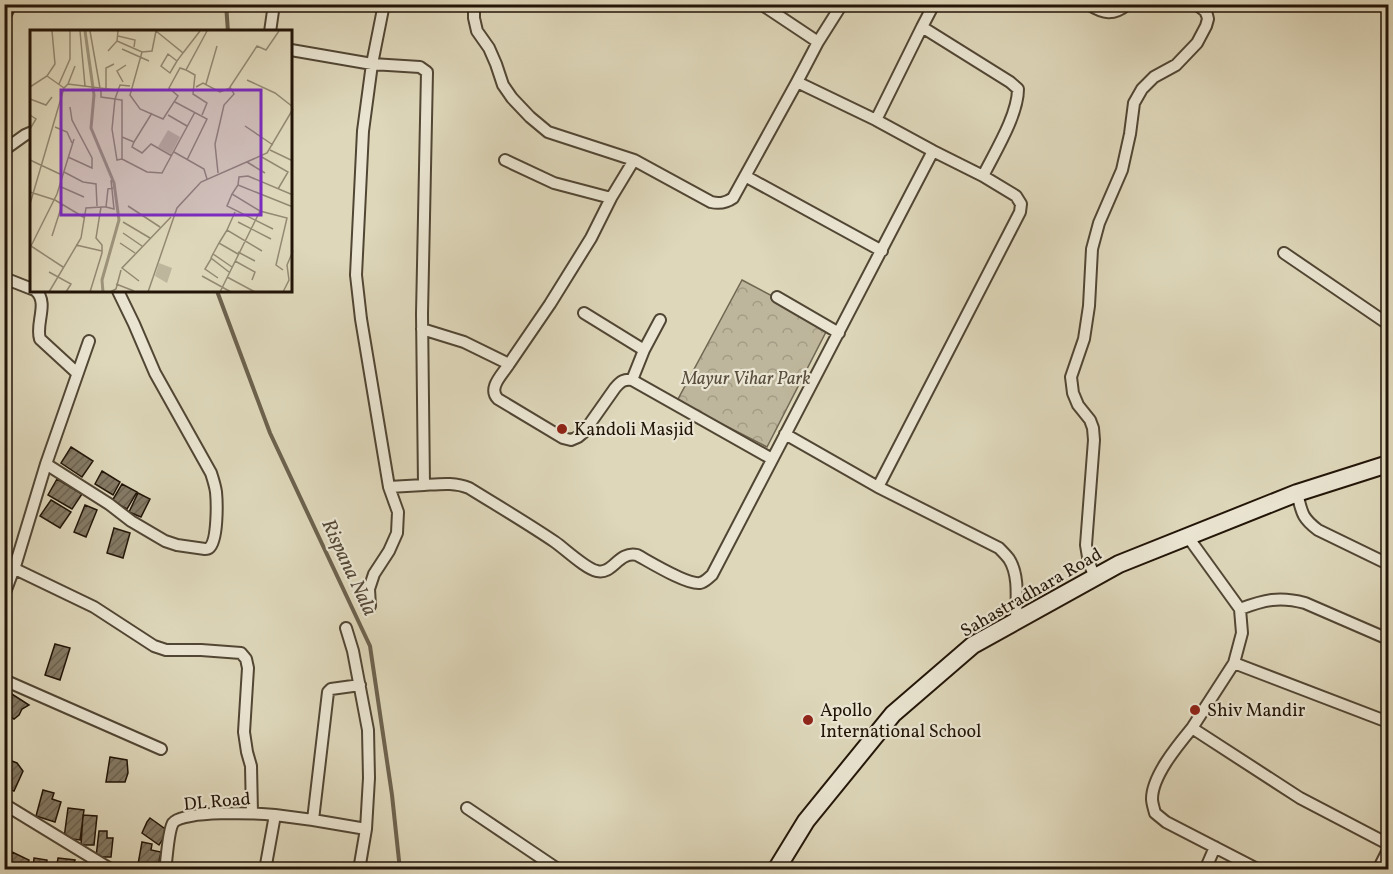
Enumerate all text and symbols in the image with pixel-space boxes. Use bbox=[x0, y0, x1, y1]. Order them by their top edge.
inset map bbox=[30, 30, 292, 292]
park label: Mayur Vihar Park bbox=[680, 367, 811, 392]
place label: Kandoli Masjid bbox=[574, 418, 694, 443]
marker: Kandoli Masjid bbox=[555, 422, 569, 436]
water label: Rispana Nala bbox=[313, 515, 383, 621]
street label: Sahastradhara Road bbox=[956, 543, 1107, 644]
place label: Apollo International School bbox=[820, 699, 981, 745]
place label: Shiv Mandir bbox=[1207, 699, 1306, 724]
marker: Shiv Mandir bbox=[1188, 703, 1202, 717]
marker: Apollo International School bbox=[801, 713, 815, 727]
street label: DL Road bbox=[182, 787, 252, 818]

